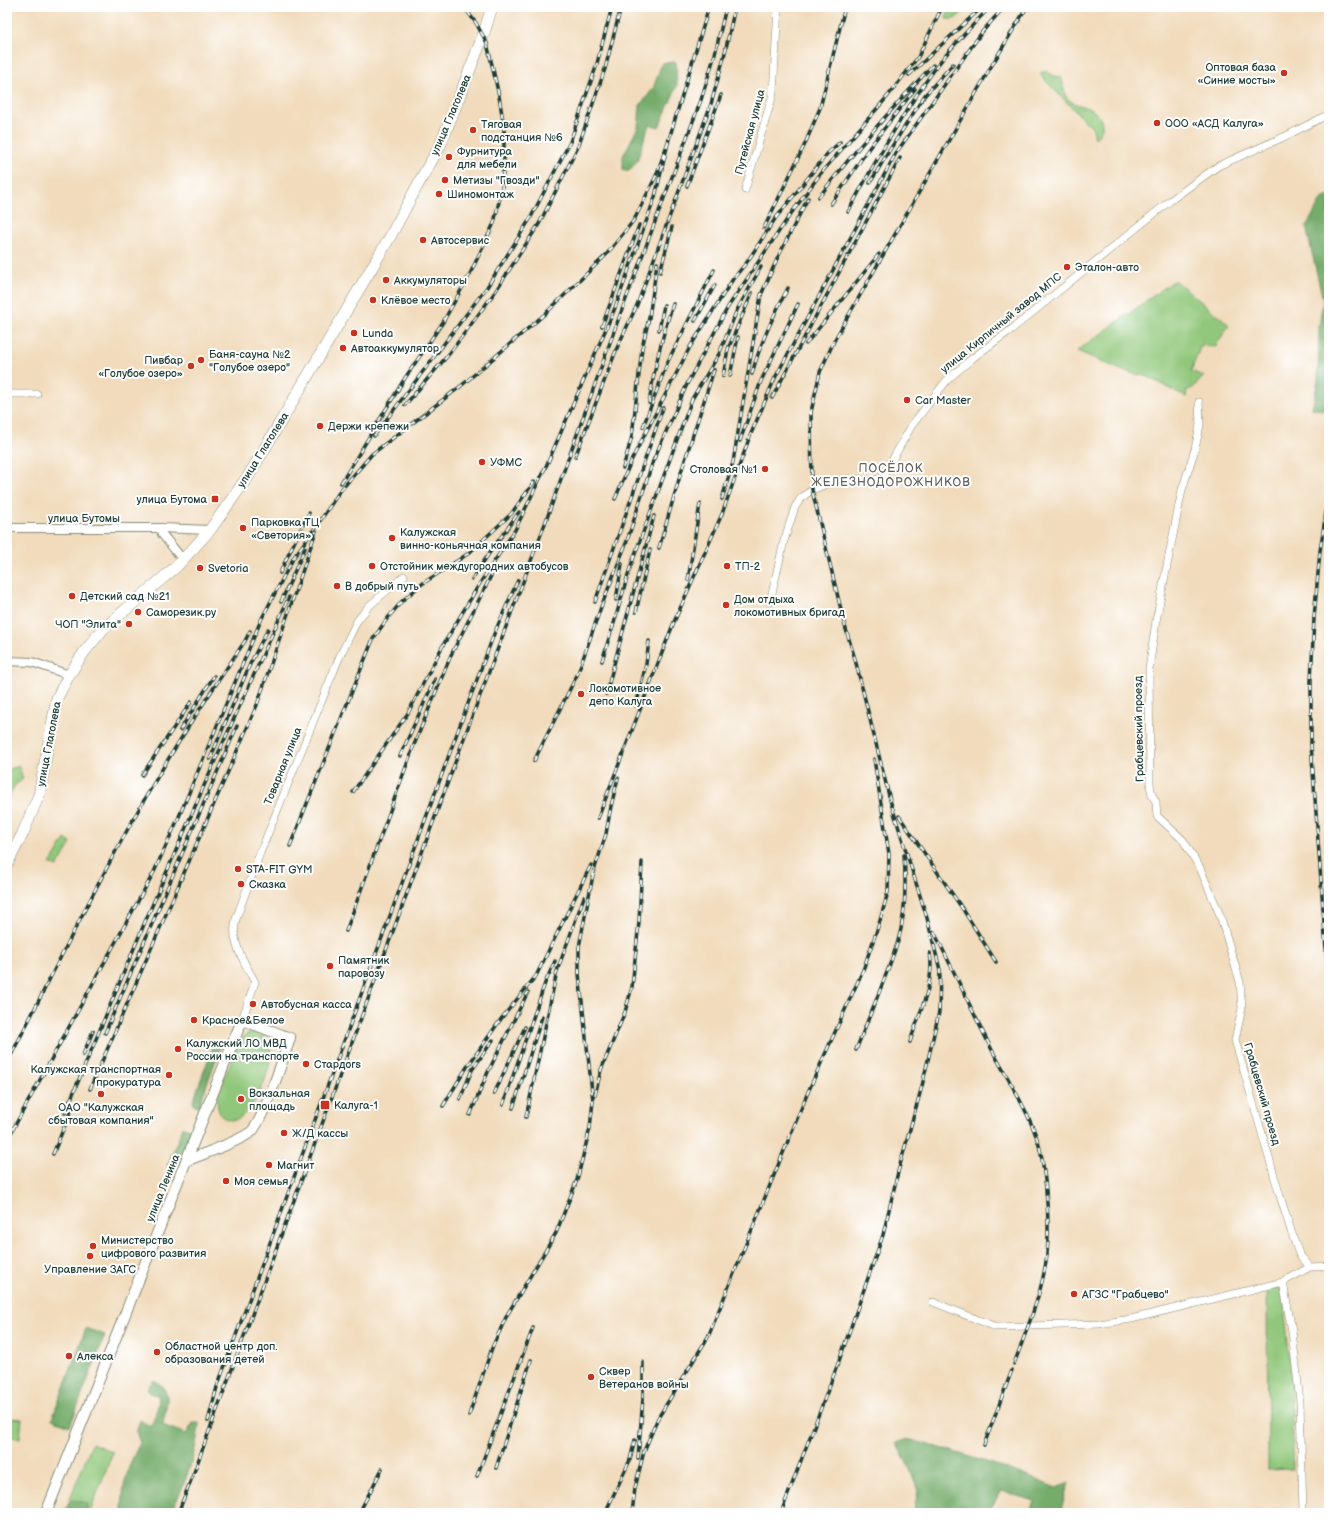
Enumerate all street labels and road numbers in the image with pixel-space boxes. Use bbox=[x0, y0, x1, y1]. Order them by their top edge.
street label: улица Глаголева bbox=[428, 72, 474, 157]
street label: Путейская улица bbox=[732, 87, 768, 176]
street label: улица Кирпичный завод МПС bbox=[938, 270, 1065, 376]
street label: улица Глаголева bbox=[235, 409, 292, 490]
street label: улица Бутомы bbox=[48, 512, 120, 525]
street label: Грабцевский проезд bbox=[1132, 675, 1146, 782]
street label: улица Глаголева bbox=[34, 700, 64, 788]
street label: Товарная улица bbox=[261, 725, 305, 807]
street label: Грабцевский проезд bbox=[1241, 1041, 1283, 1147]
street label: улица Ленина bbox=[144, 1152, 183, 1224]

